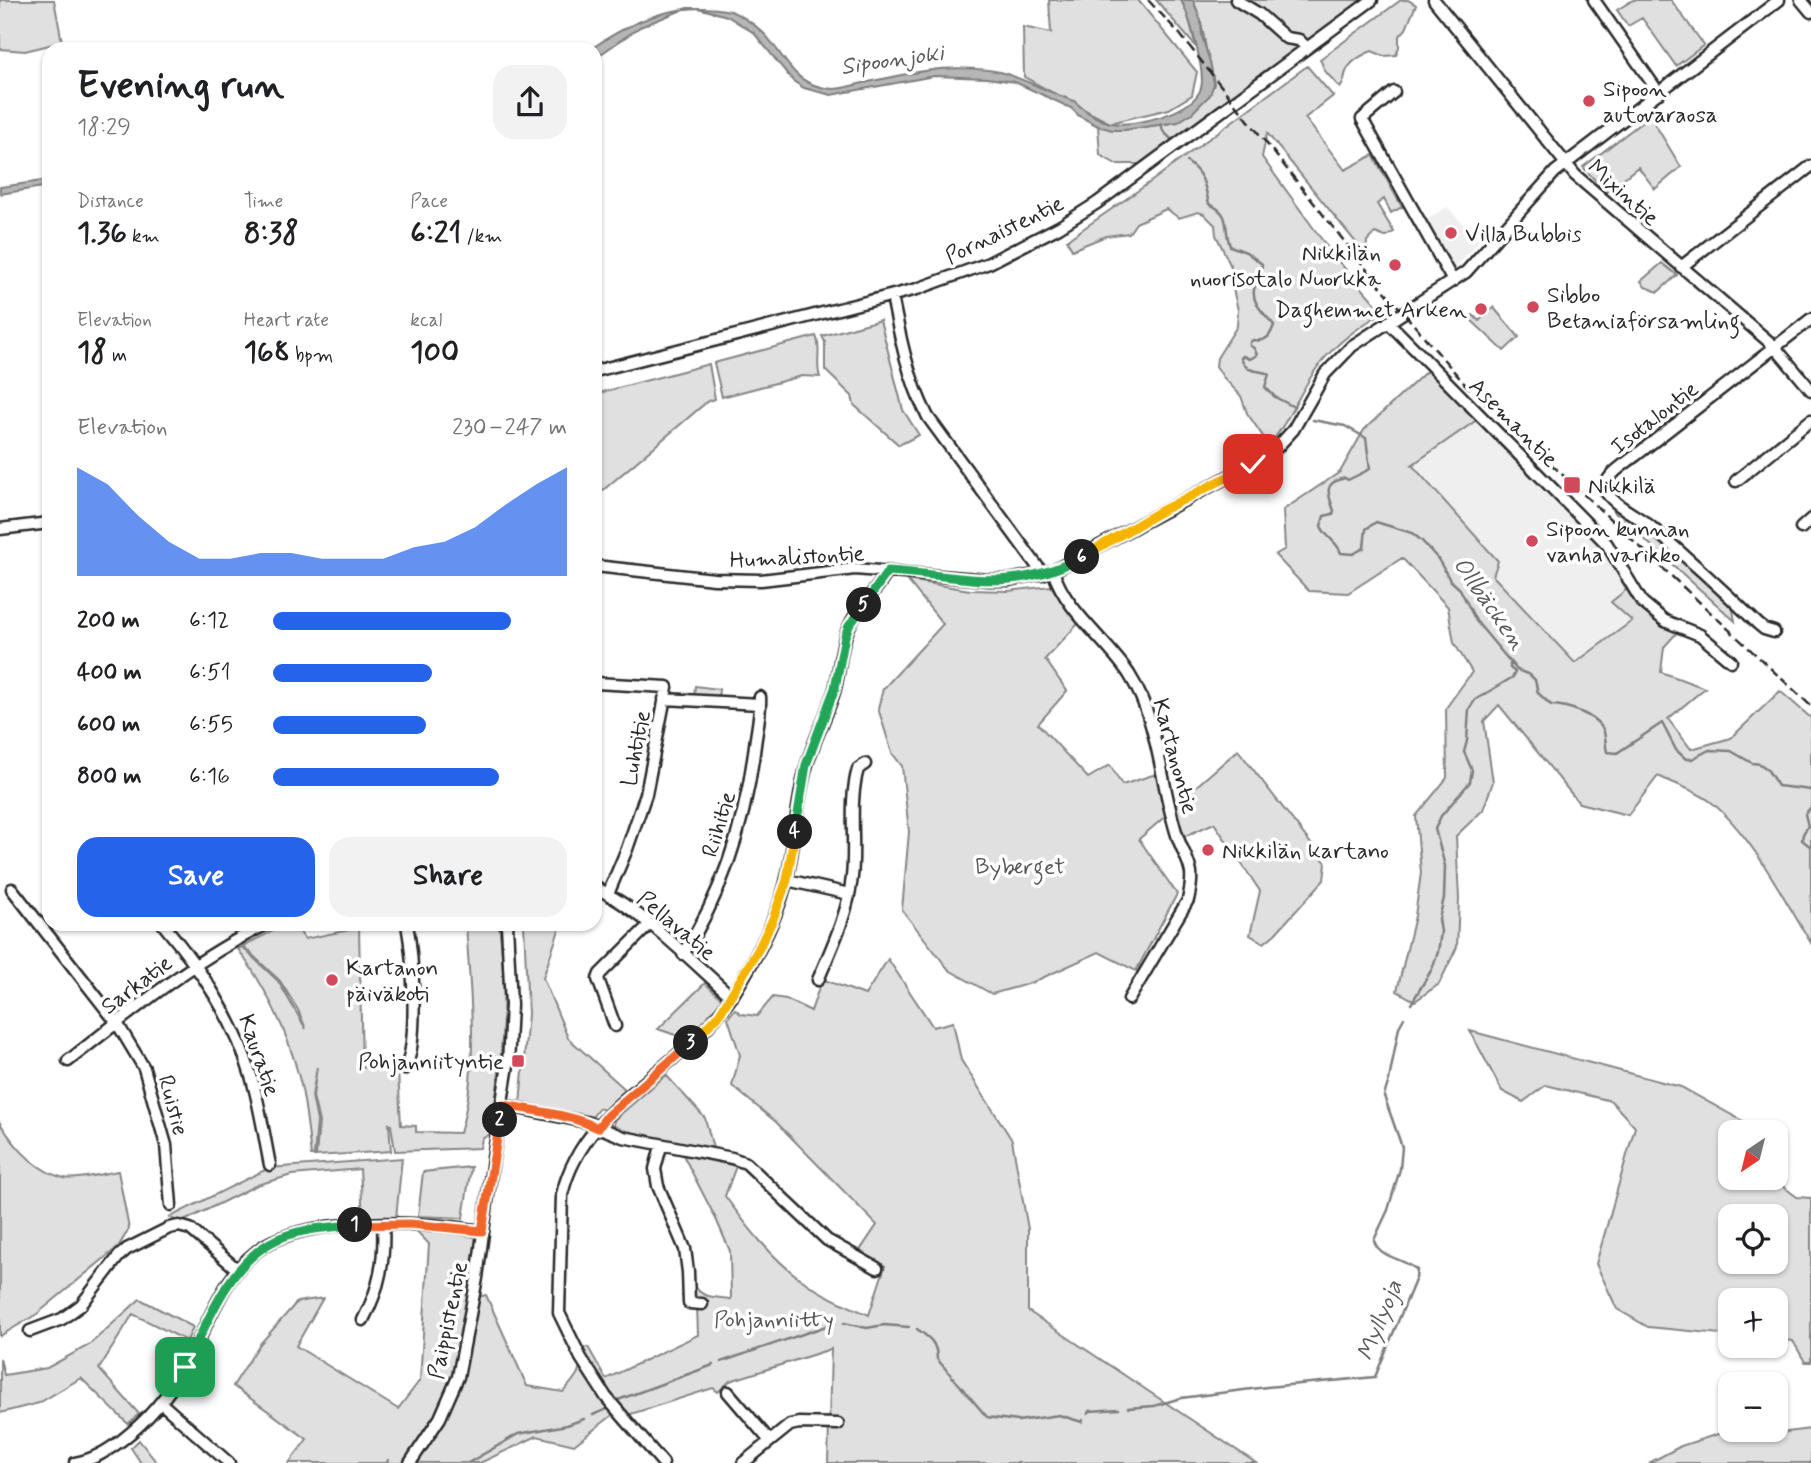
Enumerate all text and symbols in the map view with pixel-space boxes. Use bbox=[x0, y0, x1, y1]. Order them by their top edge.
water label: Sipoonjoki bbox=[839, 38, 947, 83]
text: Evening run bbox=[77, 62, 284, 111]
button: share bbox=[493, 65, 567, 139]
place label: Sipoon autovaraosa bbox=[1603, 75, 1718, 131]
marker: Sipoon autovaraosa bbox=[1581, 93, 1597, 109]
text: 18:29 bbox=[77, 113, 131, 143]
street label: Mixintie bbox=[1581, 153, 1665, 234]
text: Distance bbox=[77, 189, 144, 214]
text: Time bbox=[244, 189, 283, 214]
text: Pace bbox=[410, 189, 448, 214]
street label: Pornaistentie bbox=[941, 189, 1069, 272]
text: 1.36 bbox=[77, 214, 127, 253]
text: 8:38 bbox=[244, 214, 299, 253]
text: 6:21 bbox=[410, 214, 461, 253]
place label: Villa Bubbis bbox=[1465, 220, 1582, 250]
text: km bbox=[127, 224, 160, 249]
text: /km bbox=[461, 224, 502, 249]
marker: Villa Bubbis bbox=[1443, 225, 1459, 241]
place label: Nikkilän nuorisotalo Nuorkka bbox=[1190, 239, 1381, 295]
marker: Nikkilän nuorisotalo Nuorkka bbox=[1387, 257, 1403, 273]
place label: Sibbo Betaniaförsamling bbox=[1547, 281, 1740, 339]
place label: Daghemmet Arken bbox=[1275, 296, 1467, 328]
marker: Sibbo Betaniaförsamling bbox=[1525, 299, 1541, 315]
marker: Daghemmet Arken bbox=[1473, 301, 1489, 317]
text: Elevation bbox=[77, 308, 152, 333]
text: Heart rate bbox=[244, 308, 329, 333]
text: kcal bbox=[410, 308, 442, 333]
text: 18 bbox=[77, 333, 107, 372]
text: 168 bbox=[244, 333, 290, 372]
text: 100 bbox=[410, 333, 459, 372]
text: m bbox=[107, 343, 127, 368]
text: bpm bbox=[290, 343, 333, 368]
street label: Asemantie bbox=[1461, 372, 1564, 475]
street label: Isotalontie bbox=[1605, 375, 1705, 462]
text: Elevation bbox=[77, 413, 168, 443]
text: 230–247 m bbox=[452, 413, 567, 443]
pin bbox=[1223, 434, 1283, 494]
icon: check bbox=[1234, 445, 1272, 483]
place label: Nikkilä bbox=[1588, 472, 1656, 502]
marker: Nikkilä bbox=[1562, 475, 1582, 495]
place label: Sipoon kunnan vanha varikko bbox=[1546, 515, 1690, 571]
marker: Sipoon kunnan vanha varikko bbox=[1524, 533, 1540, 549]
street label: Humalistontie bbox=[729, 539, 865, 577]
pin: 6 bbox=[1064, 540, 1100, 574]
text: 6 bbox=[1077, 544, 1086, 569]
water label: Ollbäcken bbox=[1445, 551, 1532, 657]
pin: 5 bbox=[846, 588, 882, 622]
text: 5 bbox=[858, 592, 869, 617]
text: 200 m bbox=[77, 606, 140, 636]
text: 6:12 bbox=[189, 606, 229, 636]
text: 400 m bbox=[77, 658, 142, 688]
text: 6:51 bbox=[189, 658, 231, 688]
street label: Kartanontie bbox=[1144, 695, 1204, 818]
street label: Luhtitie bbox=[615, 708, 659, 789]
text: 600 m bbox=[77, 710, 140, 740]
text: 6:55 bbox=[189, 710, 233, 740]
text: 800 m bbox=[77, 762, 141, 792]
text: 6:16 bbox=[189, 762, 230, 792]
street label: Riihitie bbox=[696, 788, 744, 861]
pin: 4 bbox=[778, 814, 812, 850]
text: 4 bbox=[789, 819, 800, 844]
button: Save bbox=[77, 837, 315, 917]
button: Share bbox=[329, 837, 567, 917]
place label: Nikkilän kartano bbox=[1222, 837, 1389, 867]
marker: Nikkilän kartano bbox=[1200, 842, 1216, 858]
park label: Byberget bbox=[975, 853, 1065, 885]
street label: Pellavatie bbox=[630, 885, 721, 968]
street label: Sarkatie bbox=[95, 949, 179, 1022]
place label: Kartanon päiväkoti bbox=[346, 954, 438, 1010]
marker: Kartanon päiväkoti bbox=[324, 972, 340, 988]
street label: Kauratie bbox=[230, 1011, 286, 1101]
pin: 3 bbox=[674, 1026, 708, 1060]
text: 3 bbox=[686, 1030, 695, 1055]
place label: Pohjanniityntie bbox=[358, 1048, 504, 1078]
marker: Pohjanniityntie bbox=[510, 1053, 526, 1069]
street label: Ruistie bbox=[150, 1072, 194, 1139]
pin: 2 bbox=[482, 1102, 518, 1138]
text: 2 bbox=[495, 1107, 504, 1132]
north arrow bbox=[1718, 1120, 1788, 1190]
map controls bbox=[1718, 1120, 1788, 1442]
button: locate bbox=[1718, 1204, 1788, 1274]
pin: 1 bbox=[338, 1208, 372, 1242]
text: 1 bbox=[350, 1212, 359, 1237]
street label: Paippistentie bbox=[422, 1259, 476, 1382]
water label: Myllyoja bbox=[1350, 1276, 1411, 1365]
button: + bbox=[1718, 1288, 1788, 1358]
park label: Pohjanniitty bbox=[714, 1306, 834, 1336]
pin bbox=[155, 1337, 215, 1397]
icon: arrive bbox=[166, 1348, 204, 1386]
button: − bbox=[1718, 1372, 1788, 1442]

